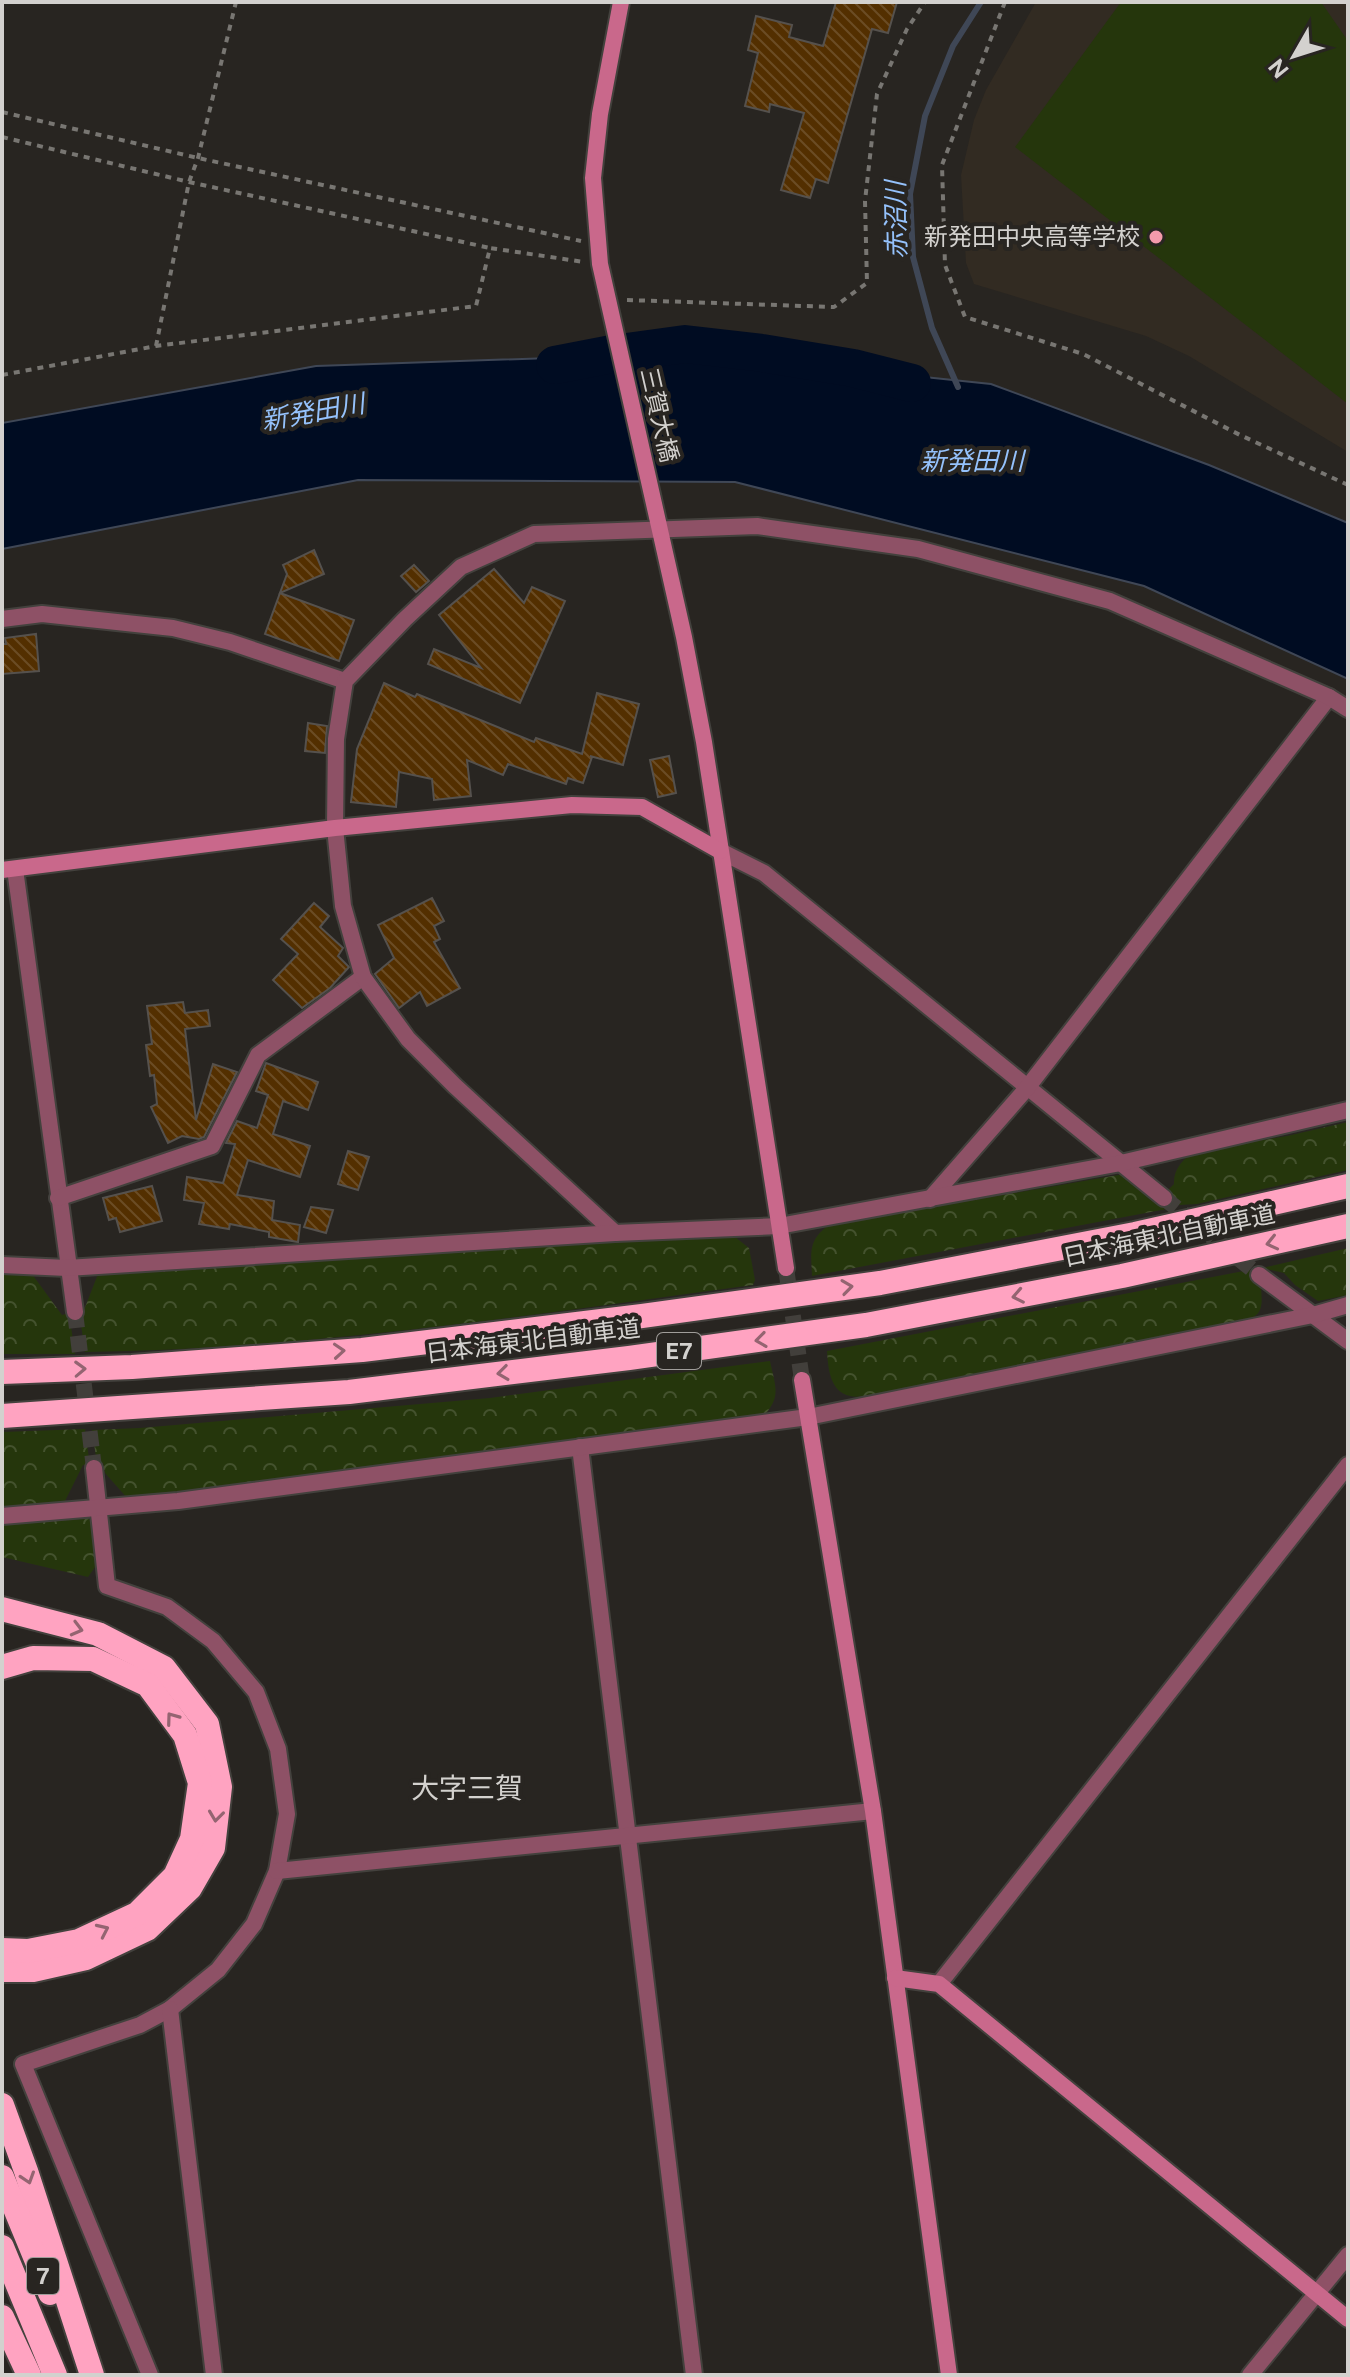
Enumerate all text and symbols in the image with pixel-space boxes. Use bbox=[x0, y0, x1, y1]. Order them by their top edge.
north arrow bbox=[1254, 16, 1334, 96]
text: N bbox=[1263, 54, 1294, 83]
water label: 赤沼川 bbox=[879, 178, 912, 259]
place label: 新発田中央高等学校 bbox=[924, 222, 1140, 250]
marker: 新発田中央高等学校 bbox=[1147, 228, 1165, 246]
street label: 三賀大橋 bbox=[636, 365, 684, 465]
water label: 新発田川 bbox=[259, 387, 370, 436]
water label: 新発田川 bbox=[920, 445, 1027, 476]
street label: 日本海東北自動車道 bbox=[1060, 1199, 1277, 1271]
one-way arrow bbox=[1266, 1234, 1279, 1251]
one-way arrow bbox=[840, 1279, 854, 1296]
one-way arrow bbox=[1011, 1287, 1024, 1304]
street label: 日本海東北自動車道 bbox=[424, 1313, 642, 1367]
one-way arrow bbox=[754, 1331, 767, 1348]
road number: E7 bbox=[657, 1333, 701, 1369]
one-way arrow bbox=[333, 1343, 346, 1360]
one-way arrow bbox=[74, 1361, 87, 1378]
one-way arrow bbox=[497, 1364, 510, 1381]
one-way arrow bbox=[70, 1619, 84, 1636]
one-way arrow bbox=[167, 1712, 182, 1727]
district label: 大字三賀 bbox=[411, 1771, 523, 1804]
one-way arrow bbox=[208, 1810, 225, 1823]
one-way arrow bbox=[95, 1924, 109, 1940]
one-way arrow bbox=[19, 2171, 35, 2184]
road number: 7 bbox=[27, 2258, 59, 2294]

